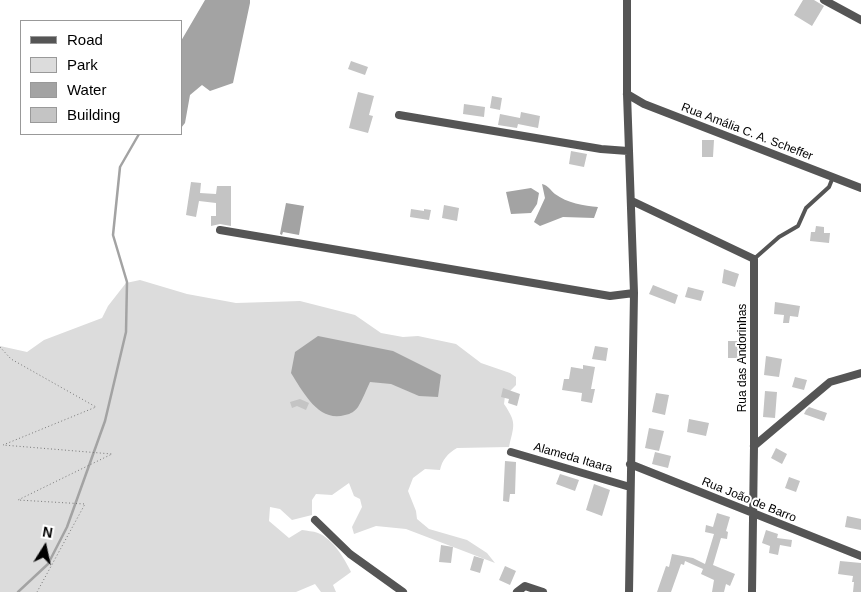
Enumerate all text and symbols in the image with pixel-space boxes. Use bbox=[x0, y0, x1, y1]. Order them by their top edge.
legend bbox=[20, 20, 182, 135]
text: Road bbox=[67, 31, 103, 48]
text: Park bbox=[67, 56, 98, 73]
text: Water bbox=[67, 81, 106, 98]
street label: Rua Amália C. A. Scheffer bbox=[679, 100, 815, 164]
text: Building bbox=[67, 106, 120, 123]
street label: Rua das Andorinhas bbox=[736, 304, 750, 412]
street label: Alameda Itaara bbox=[532, 440, 614, 476]
street label: Rua João de Barro bbox=[700, 474, 798, 526]
north arrow bbox=[20, 522, 70, 572]
text: N bbox=[41, 523, 54, 541]

